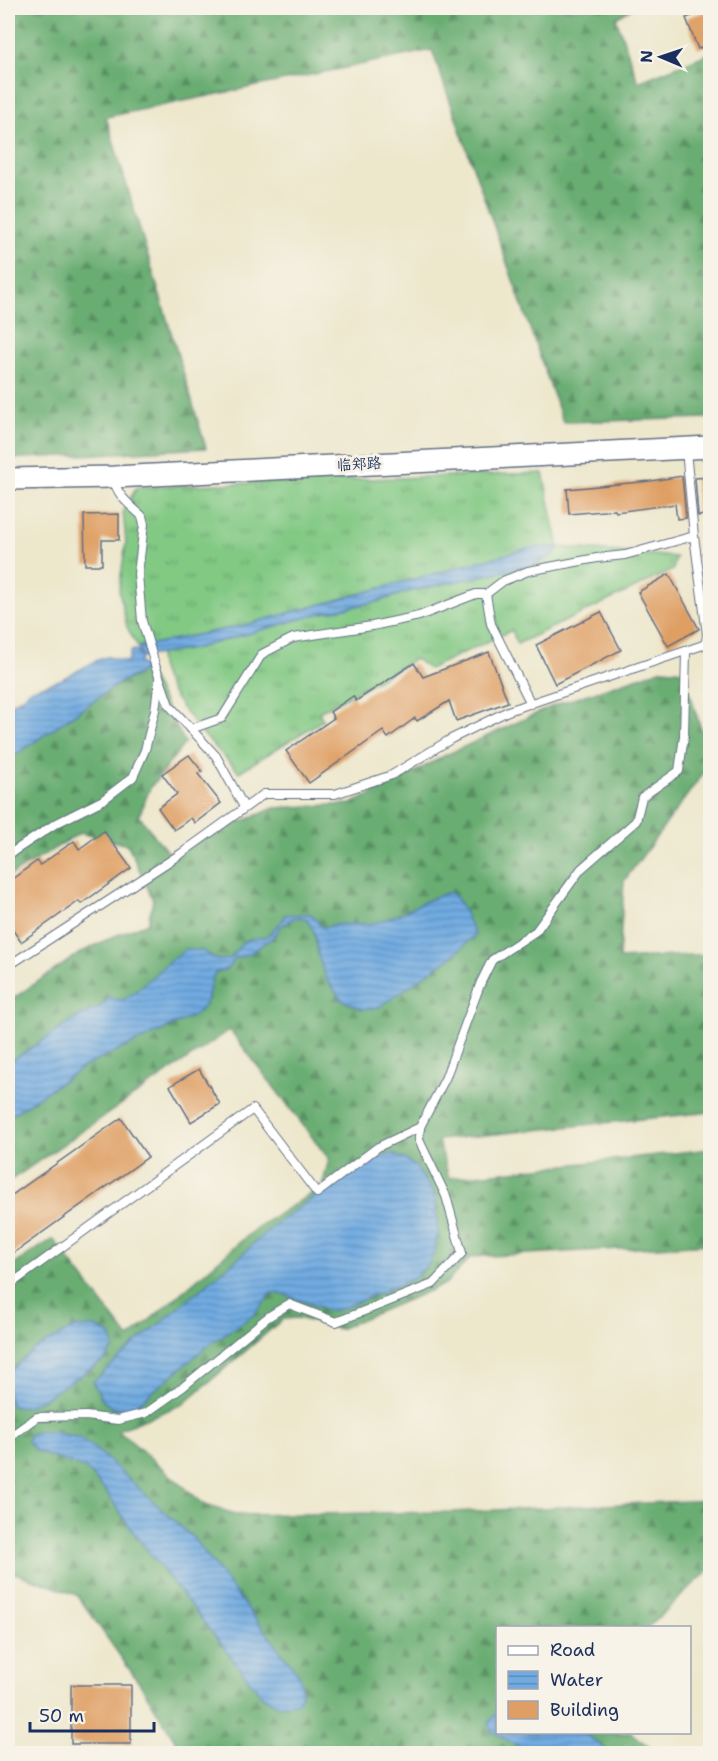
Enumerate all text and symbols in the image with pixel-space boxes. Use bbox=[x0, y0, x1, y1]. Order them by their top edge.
north arrow bbox=[631, 27, 691, 87]
text: N bbox=[636, 50, 657, 63]
street label: 临郑路 bbox=[336, 453, 382, 475]
legend bbox=[496, 1626, 691, 1734]
text: Road bbox=[550, 1638, 595, 1662]
text: Water bbox=[550, 1668, 603, 1692]
scale bar bbox=[30, 1695, 154, 1733]
text: Building bbox=[550, 1698, 619, 1722]
text: 50 m bbox=[39, 1704, 84, 1728]

